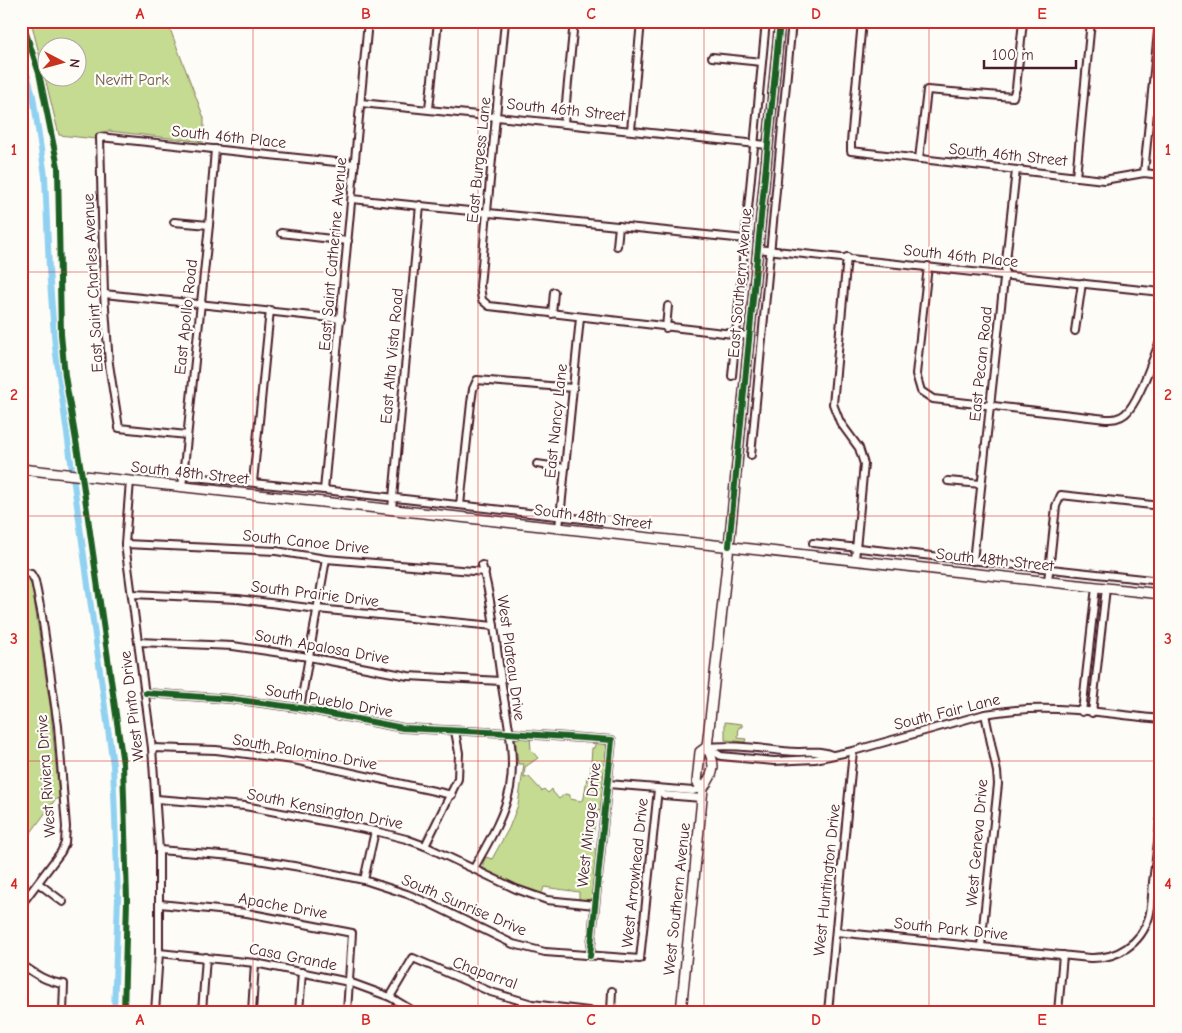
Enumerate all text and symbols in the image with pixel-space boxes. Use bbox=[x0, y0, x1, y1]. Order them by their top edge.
text: A bbox=[136, 5, 145, 23]
text: B bbox=[361, 5, 371, 23]
text: C bbox=[586, 5, 596, 23]
text: D bbox=[811, 5, 821, 23]
text: E bbox=[1037, 5, 1047, 23]
north arrow bbox=[38, 38, 88, 88]
scale bar bbox=[984, 38, 1077, 70]
text: 100 m bbox=[992, 46, 1034, 64]
text: N bbox=[66, 58, 83, 69]
park label: Nevitt Park bbox=[95, 71, 169, 89]
street label: South 46th Street bbox=[506, 95, 627, 125]
street label: East Burgess Lane bbox=[463, 96, 495, 224]
street label: South 46th Place bbox=[171, 122, 287, 152]
street label: South 46th Street bbox=[948, 140, 1069, 170]
text: 1 bbox=[11, 141, 17, 159]
text: 1 bbox=[1165, 141, 1171, 159]
street label: East Saint Catherine Avenue bbox=[316, 157, 350, 351]
street label: East Saint Charles Avenue bbox=[79, 193, 107, 373]
street label: East Southern Avenue bbox=[724, 207, 756, 359]
street label: South 46th Place bbox=[903, 241, 1019, 271]
street label: East Apollo Road bbox=[171, 258, 201, 376]
street label: East Alta Vista Road bbox=[377, 287, 407, 425]
street label: East Pecan Road bbox=[966, 306, 996, 422]
street label: East Nancy Lane bbox=[541, 363, 571, 479]
text: 2 bbox=[10, 386, 18, 404]
text: 2 bbox=[1164, 386, 1172, 404]
street label: South 48th Street bbox=[130, 458, 250, 488]
street label: South 48th Street bbox=[533, 501, 653, 533]
street label: South Canoe Drive bbox=[242, 526, 370, 558]
street label: South 48th Street bbox=[935, 545, 1055, 575]
street label: South Prairie Drive bbox=[250, 577, 380, 611]
street label: West Plateau Drive bbox=[493, 594, 529, 722]
street label: South Apalosa Drive bbox=[253, 626, 391, 668]
text: 3 bbox=[10, 630, 18, 648]
text: 3 bbox=[1164, 630, 1172, 648]
street label: West Pinto Drive bbox=[116, 650, 148, 762]
street label: South Pueblo Drive bbox=[264, 681, 394, 721]
street label: South Fair Lane bbox=[892, 690, 1002, 734]
street label: West Riviera Drive bbox=[33, 714, 59, 838]
street label: South Palomino Drive bbox=[231, 730, 379, 774]
street label: West Mirage Drive bbox=[574, 762, 604, 888]
street label: West Geneva Drive bbox=[962, 778, 992, 908]
street label: South Kensington Drive bbox=[245, 785, 405, 833]
street label: West Arrowhead Drive bbox=[618, 797, 652, 949]
street label: West Huntington Drive bbox=[810, 803, 844, 957]
street label: West Southern Avenue bbox=[660, 822, 694, 976]
street label: South Sunrise Drive bbox=[399, 870, 529, 940]
text: 4 bbox=[10, 875, 18, 893]
text: 4 bbox=[1164, 875, 1172, 893]
street label: Apache Drive bbox=[237, 889, 329, 923]
street label: South Park Drive bbox=[893, 914, 1009, 944]
street label: Casa Grande bbox=[247, 940, 339, 974]
street label: Chaparral bbox=[450, 953, 520, 993]
text: A bbox=[136, 1011, 145, 1029]
text: B bbox=[361, 1011, 371, 1029]
text: C bbox=[586, 1011, 596, 1029]
text: D bbox=[811, 1011, 821, 1029]
text: E bbox=[1037, 1011, 1047, 1029]

